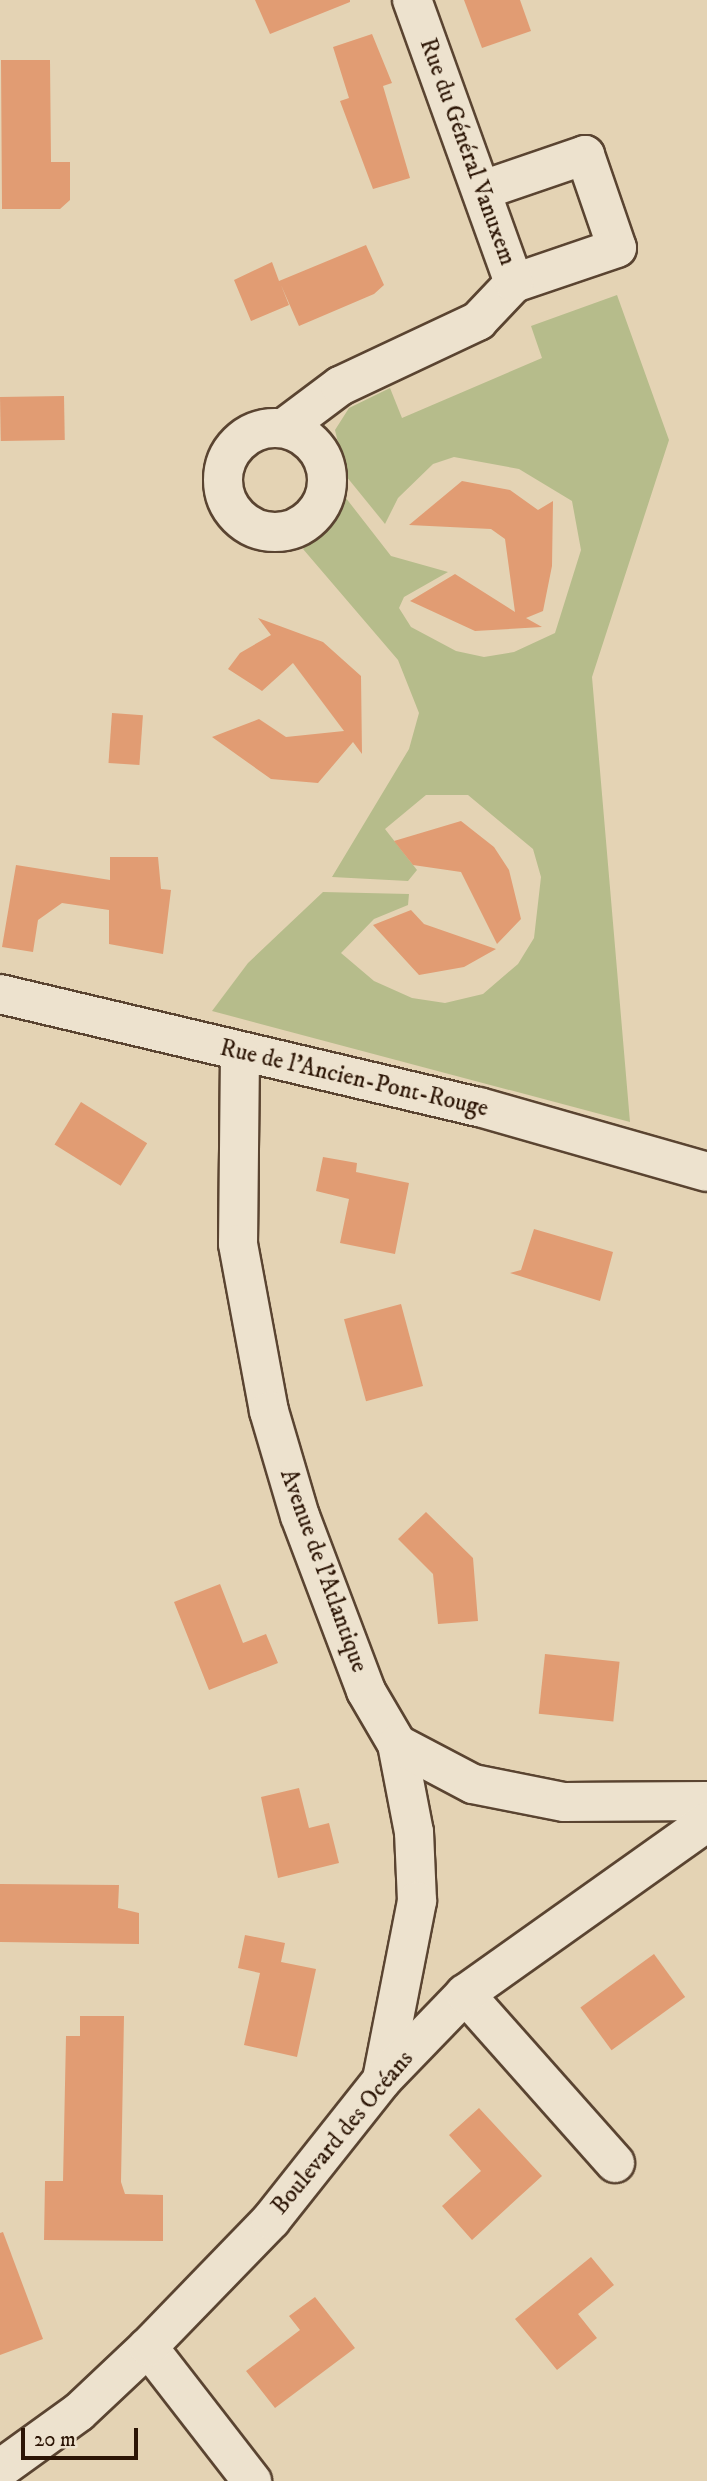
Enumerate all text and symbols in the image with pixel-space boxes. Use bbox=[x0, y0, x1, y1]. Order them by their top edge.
street label: Rue du Général Vanuxem bbox=[413, 35, 521, 269]
street label: Rue de l'Ancien-Pont-Rouge bbox=[217, 1034, 491, 1124]
street label: Avenue de l'Atlantique bbox=[273, 1466, 373, 1676]
street label: Boulevard des Océans bbox=[266, 2045, 420, 2221]
scale bar bbox=[24, 2414, 142, 2458]
text: 20 m bbox=[34, 2427, 76, 2453]

